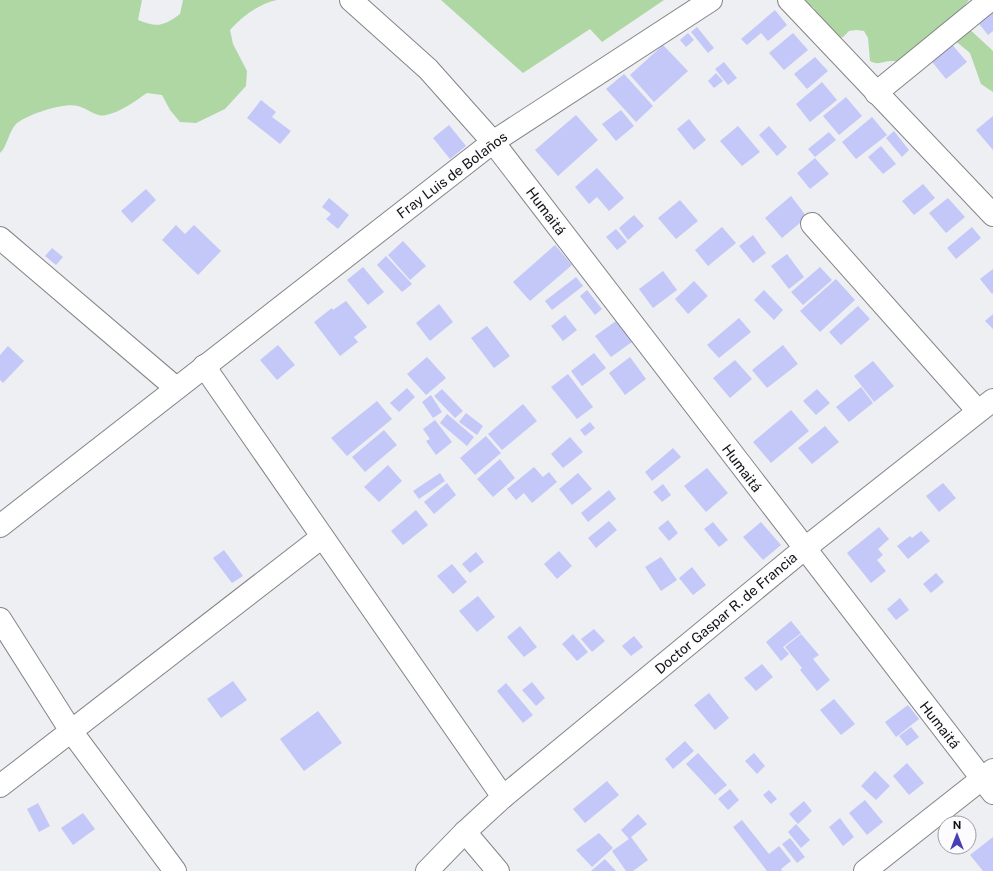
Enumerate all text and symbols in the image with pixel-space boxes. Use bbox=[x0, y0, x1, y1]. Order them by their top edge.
street label: Fray Luis de Bolaños bbox=[394, 128, 510, 222]
street label: Humaitá bbox=[523, 184, 569, 238]
street label: Humaitá bbox=[719, 441, 765, 495]
street label: Doctor Gaspar R. de Francia bbox=[652, 549, 800, 677]
street label: Humaitá bbox=[917, 698, 963, 752]
north arrow bbox=[937, 815, 977, 855]
text: N bbox=[953, 819, 961, 831]

